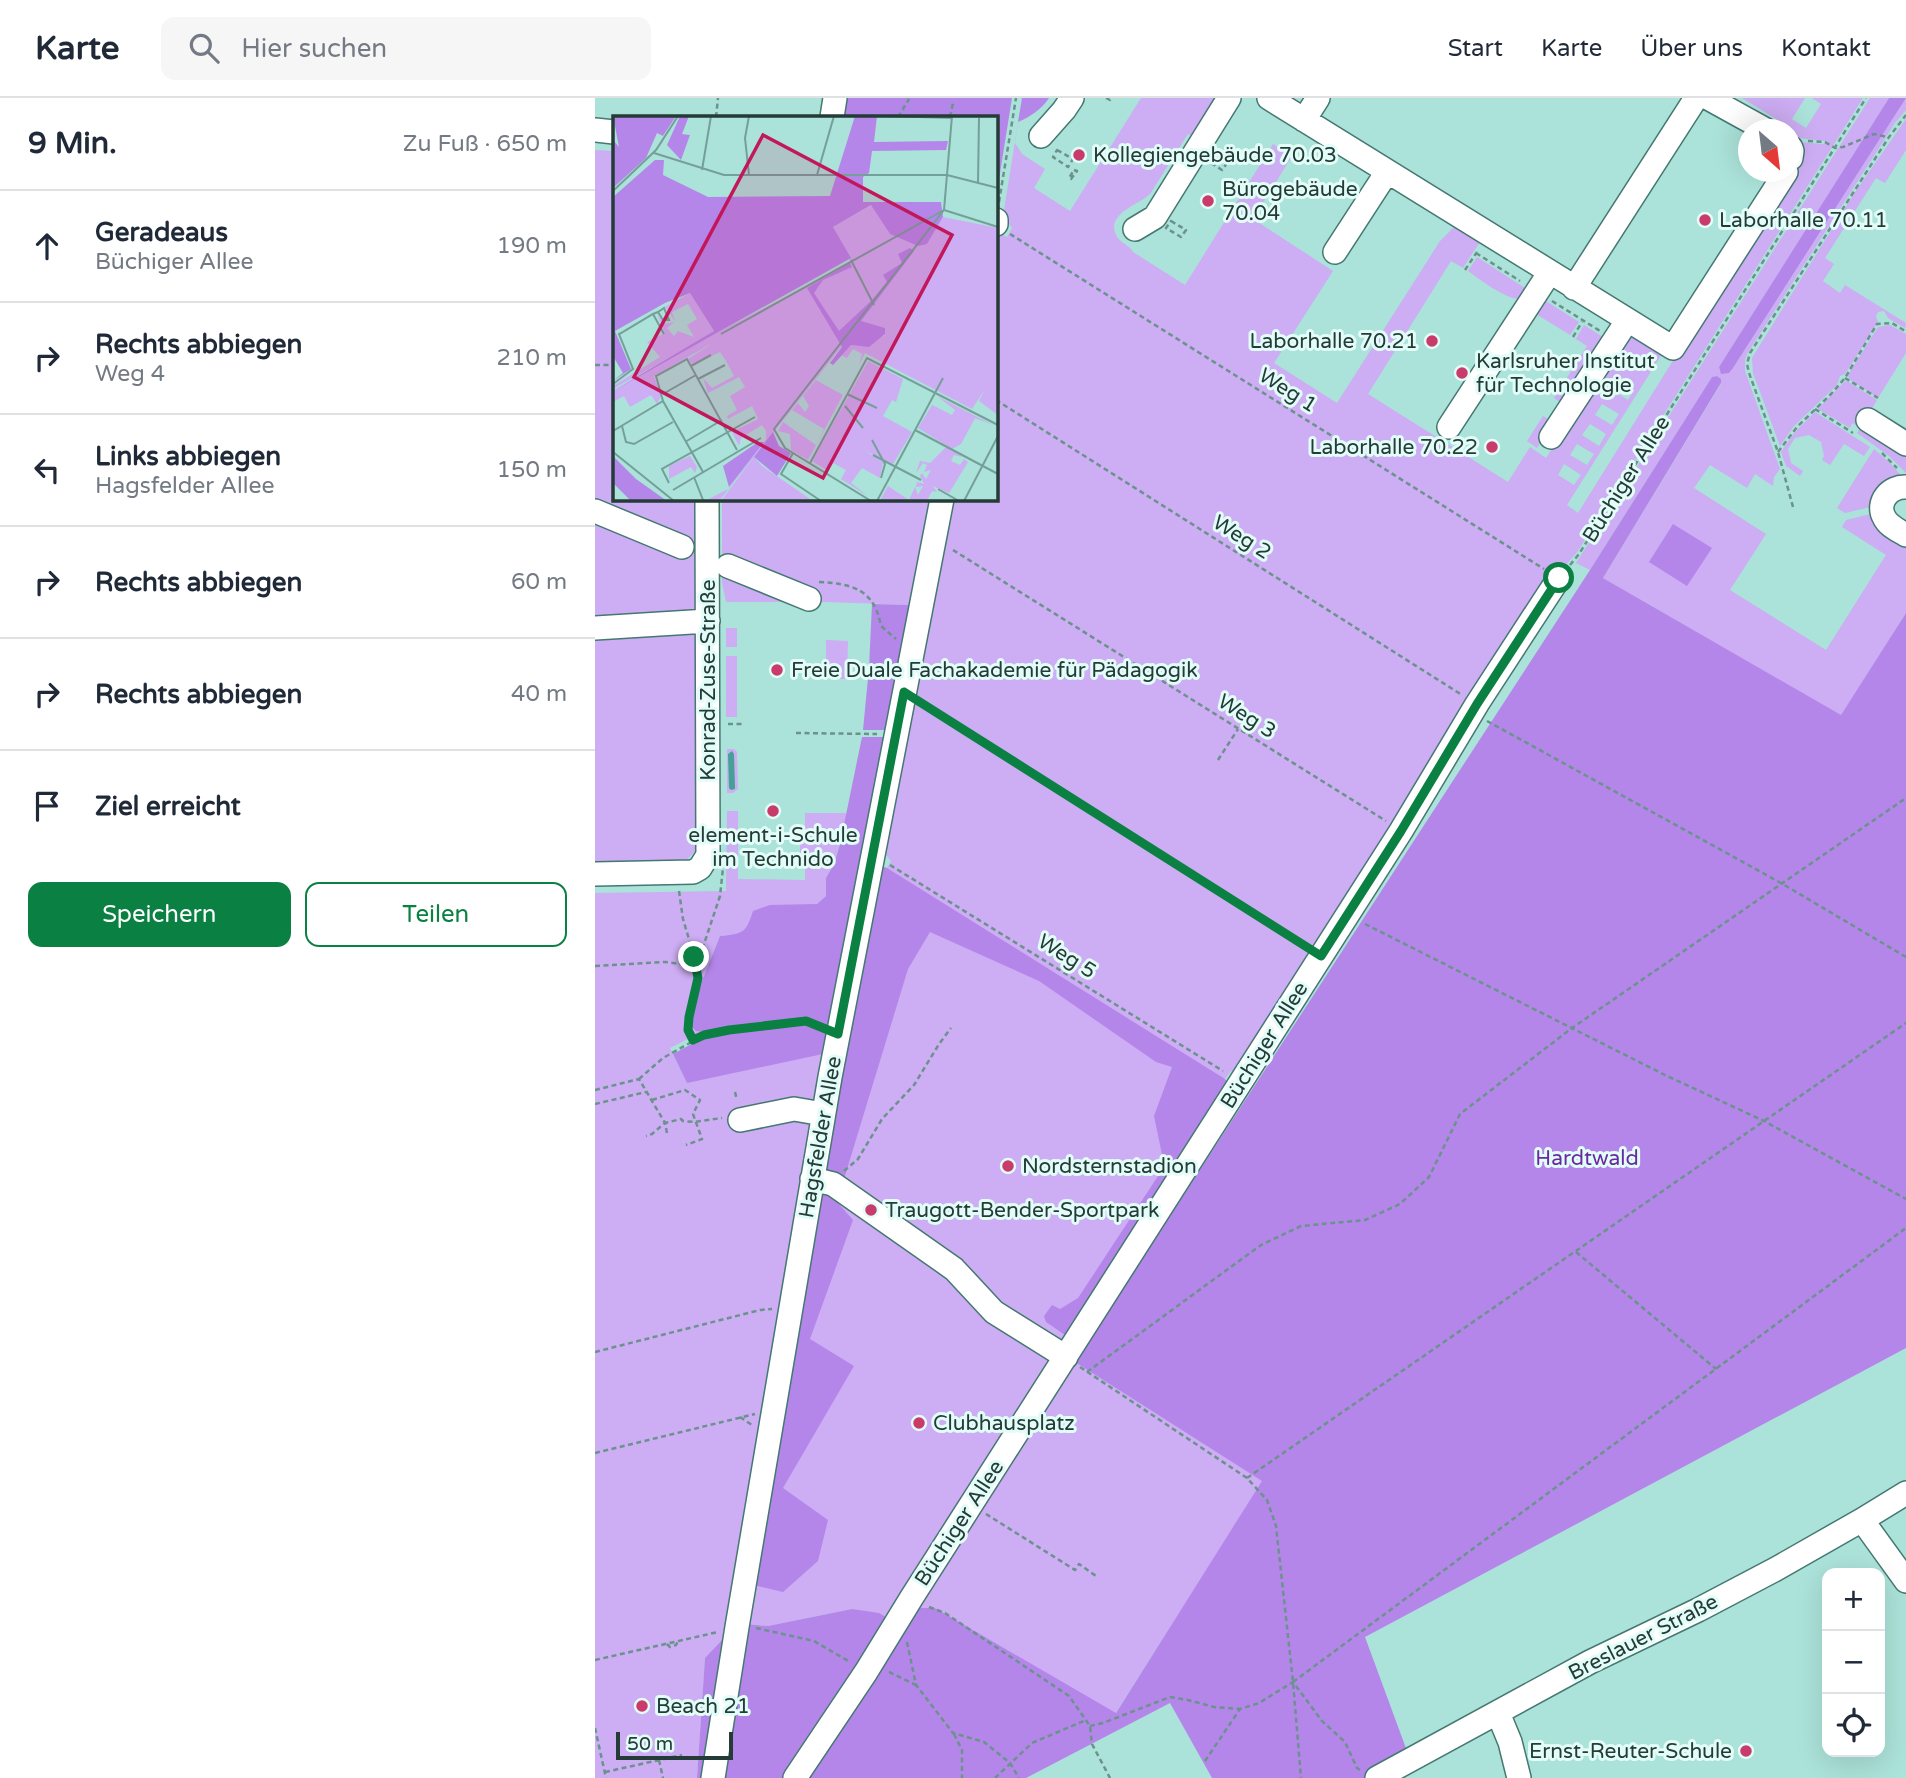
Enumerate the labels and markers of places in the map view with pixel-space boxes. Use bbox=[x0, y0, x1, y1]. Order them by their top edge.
place label: Kollegiengebäude 70.03 bbox=[1093, 143, 1337, 168]
marker: Kollegiengebäude 70.03 bbox=[1071, 147, 1087, 163]
place label: Bürogebäude 70.04 bbox=[1222, 177, 1358, 226]
marker: Bürogebäude 70.04 bbox=[1200, 193, 1216, 209]
place label: Laborhalle 70.11 bbox=[1719, 208, 1888, 233]
marker: Laborhalle 70.11 bbox=[1697, 212, 1713, 228]
place label: Laborhalle 70.21 bbox=[1249, 329, 1418, 354]
marker: Laborhalle 70.21 bbox=[1424, 333, 1440, 349]
place label: Karlsruher Institut für Technologie bbox=[1476, 349, 1655, 398]
marker: Karlsruher Institut für Technologie bbox=[1454, 365, 1470, 381]
place label: Laborhalle 70.22 bbox=[1309, 435, 1478, 460]
marker: Laborhalle 70.22 bbox=[1484, 439, 1500, 455]
place label: Freie Duale Fachakademie für Pädagogik bbox=[791, 658, 1198, 683]
marker: Freie Duale Fachakademie für Pädagogik bbox=[769, 662, 785, 678]
marker: element-i-Schule im Technido bbox=[765, 803, 781, 819]
place label: element-i-Schule im Technido bbox=[688, 823, 858, 872]
place label: Nordsternstadion bbox=[1022, 1154, 1197, 1179]
marker: Nordsternstadion bbox=[1000, 1158, 1016, 1174]
place label: Traugott-Bender-Sportpark bbox=[885, 1198, 1160, 1223]
marker: Traugott-Bender-Sportpark bbox=[863, 1202, 879, 1218]
place label: Clubhausplatz bbox=[933, 1411, 1075, 1436]
marker: Clubhausplatz bbox=[911, 1415, 927, 1431]
place label: Beach 21 bbox=[656, 1694, 750, 1719]
marker: Beach 21 bbox=[634, 1698, 650, 1714]
place label: Ernst-Reuter-Schule bbox=[1529, 1739, 1732, 1764]
marker: Ernst-Reuter-Schule bbox=[1738, 1743, 1754, 1759]

